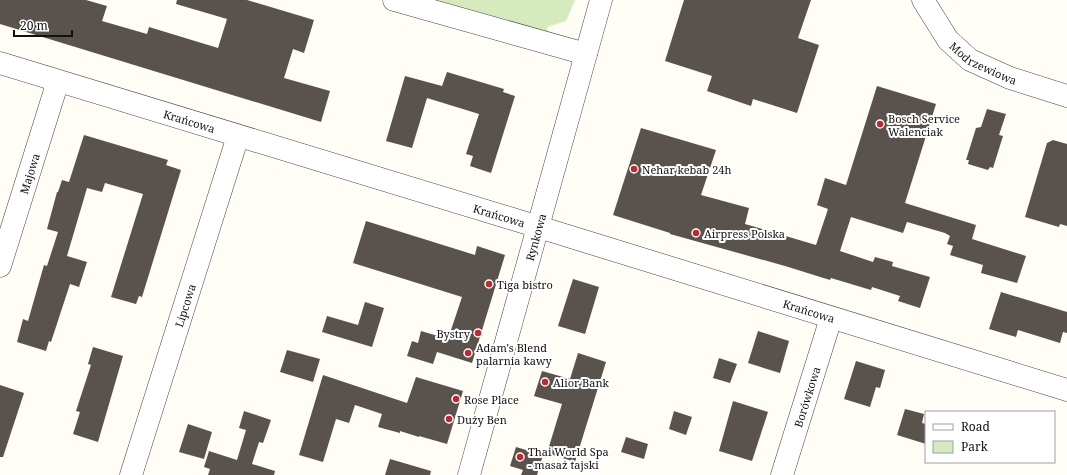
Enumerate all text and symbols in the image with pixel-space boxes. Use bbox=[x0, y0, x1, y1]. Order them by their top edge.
scale bar bbox=[14, 12, 72, 38]
text: 20 m bbox=[20, 17, 48, 34]
street label: Modrzewiowa bbox=[947, 38, 1019, 87]
street label: Krańcowa bbox=[162, 106, 217, 136]
place label: Bosch Service Walenciak bbox=[888, 111, 960, 139]
marker: Bosch Service Walenciak bbox=[875, 119, 885, 129]
street label: Majowa bbox=[16, 151, 42, 196]
place label: Nehar kebab 24h bbox=[642, 162, 731, 177]
marker: Nehar kebab 24h bbox=[629, 164, 639, 174]
street label: Krańcowa bbox=[472, 200, 527, 230]
street label: Rynkowa bbox=[521, 212, 549, 262]
place label: Airpress Polska bbox=[704, 226, 785, 241]
marker: Airpress Polska bbox=[691, 228, 701, 238]
place label: Tiga bistro bbox=[497, 277, 553, 292]
marker: Tiga bistro bbox=[484, 279, 494, 289]
street label: Lipcowa bbox=[171, 282, 198, 329]
street label: Krańcowa bbox=[781, 295, 837, 325]
place label: Bystry bbox=[437, 326, 471, 341]
marker: Bystry bbox=[473, 328, 483, 338]
place label: Adam's Blend palarnia kawy bbox=[476, 340, 553, 368]
marker: Adam's Blend palarnia kawy bbox=[463, 348, 473, 358]
street label: Borówkowa bbox=[790, 364, 823, 429]
place label: Alior Bank bbox=[553, 375, 610, 390]
marker: Alior Bank bbox=[540, 377, 550, 387]
place label: Rose Place bbox=[464, 392, 519, 407]
marker: Rose Place bbox=[451, 394, 461, 404]
legend bbox=[925, 411, 1055, 463]
place label: Duży Ben bbox=[457, 412, 507, 427]
marker: Duży Ben bbox=[444, 414, 454, 424]
text: Road bbox=[961, 418, 991, 435]
text: Park bbox=[961, 438, 989, 455]
place label: Thai World Spa - masaż tajski bbox=[528, 444, 609, 472]
marker: Thai World Spa - masaż tajski bbox=[515, 452, 525, 462]

